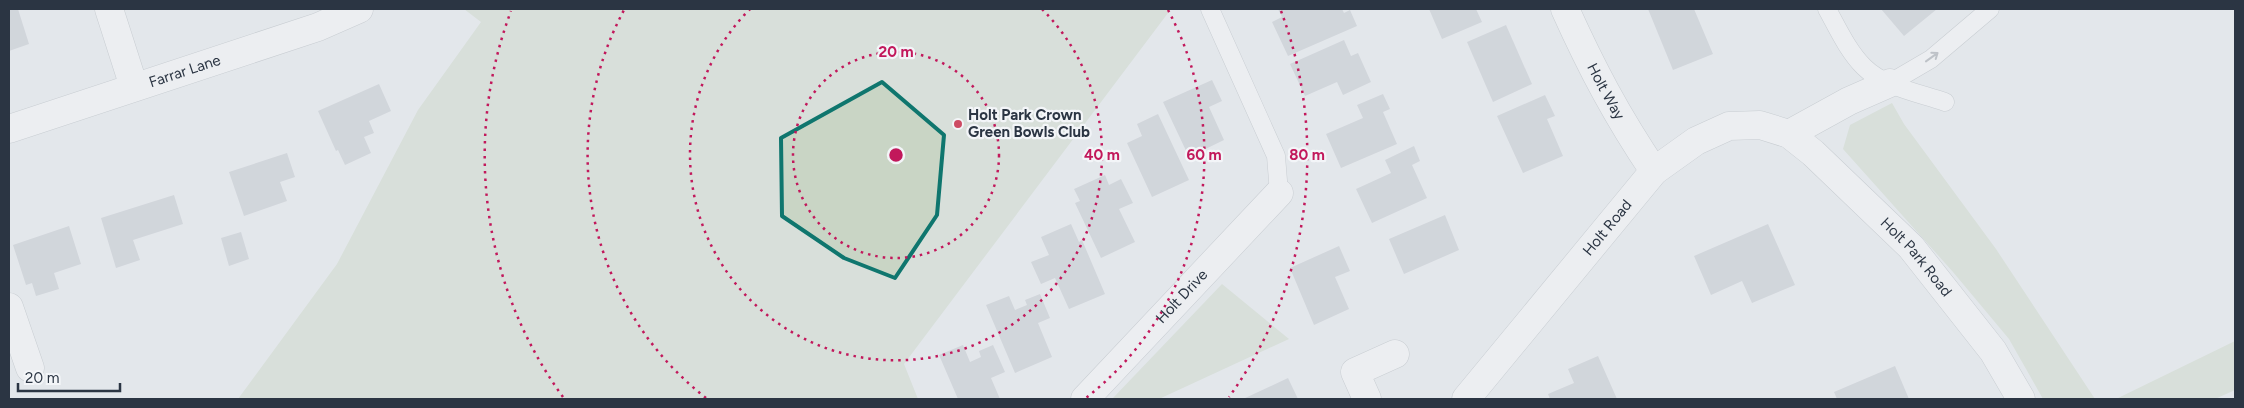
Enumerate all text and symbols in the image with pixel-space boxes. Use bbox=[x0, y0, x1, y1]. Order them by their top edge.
text: 20 m bbox=[878, 43, 914, 61]
street label: Farrar Lane bbox=[147, 51, 223, 91]
one-way arrow bbox=[1925, 52, 1938, 63]
street label: Holt Way bbox=[1583, 60, 1629, 123]
place label: Holt Park Crown Green Bowls Club bbox=[968, 106, 1090, 141]
marker: Holt Park Crown Green Bowls Club bbox=[952, 118, 964, 130]
centre of rings bbox=[887, 146, 905, 164]
text: 40 m bbox=[1084, 146, 1120, 164]
text: 60 m bbox=[1186, 146, 1222, 164]
text: 80 m bbox=[1289, 146, 1325, 164]
street label: Holt Road bbox=[1579, 196, 1636, 259]
street label: Holt Park Road bbox=[1877, 214, 1956, 300]
street label: Holt Drive bbox=[1152, 266, 1211, 327]
scale bar bbox=[18, 360, 120, 392]
text: 20 m bbox=[25, 369, 59, 387]

